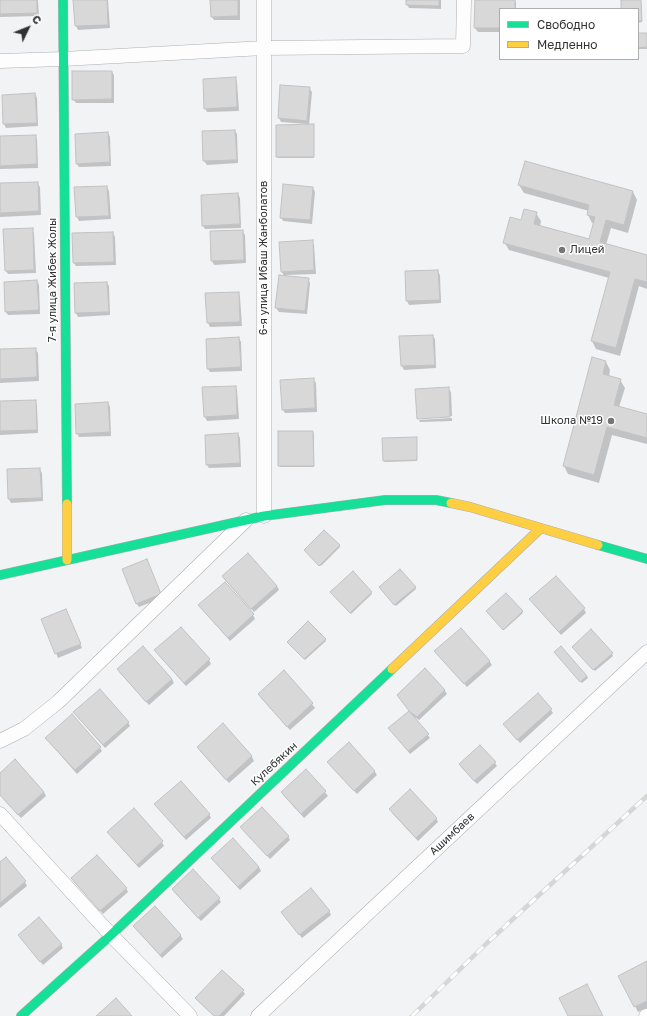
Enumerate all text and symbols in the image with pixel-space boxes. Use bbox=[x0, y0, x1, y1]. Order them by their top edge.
north arrow bbox=[8, 8, 48, 48]
legend bbox=[499, 8, 639, 60]
text: С bbox=[30, 12, 45, 27]
text: Свободно bbox=[537, 17, 595, 32]
text: Медленно bbox=[537, 37, 597, 52]
street label: 6-я улица Ибаш Жанболатов bbox=[257, 181, 271, 335]
street label: 7-я улица Жибек Жолы bbox=[46, 218, 60, 342]
place label: Лицей bbox=[570, 243, 604, 257]
marker: Лицей bbox=[557, 245, 567, 255]
place label: Школа №19 bbox=[540, 414, 603, 428]
marker: Школа №19 bbox=[606, 416, 616, 426]
street label: Кулебякин bbox=[248, 739, 300, 789]
street label: Ашимбаев bbox=[427, 810, 477, 858]

